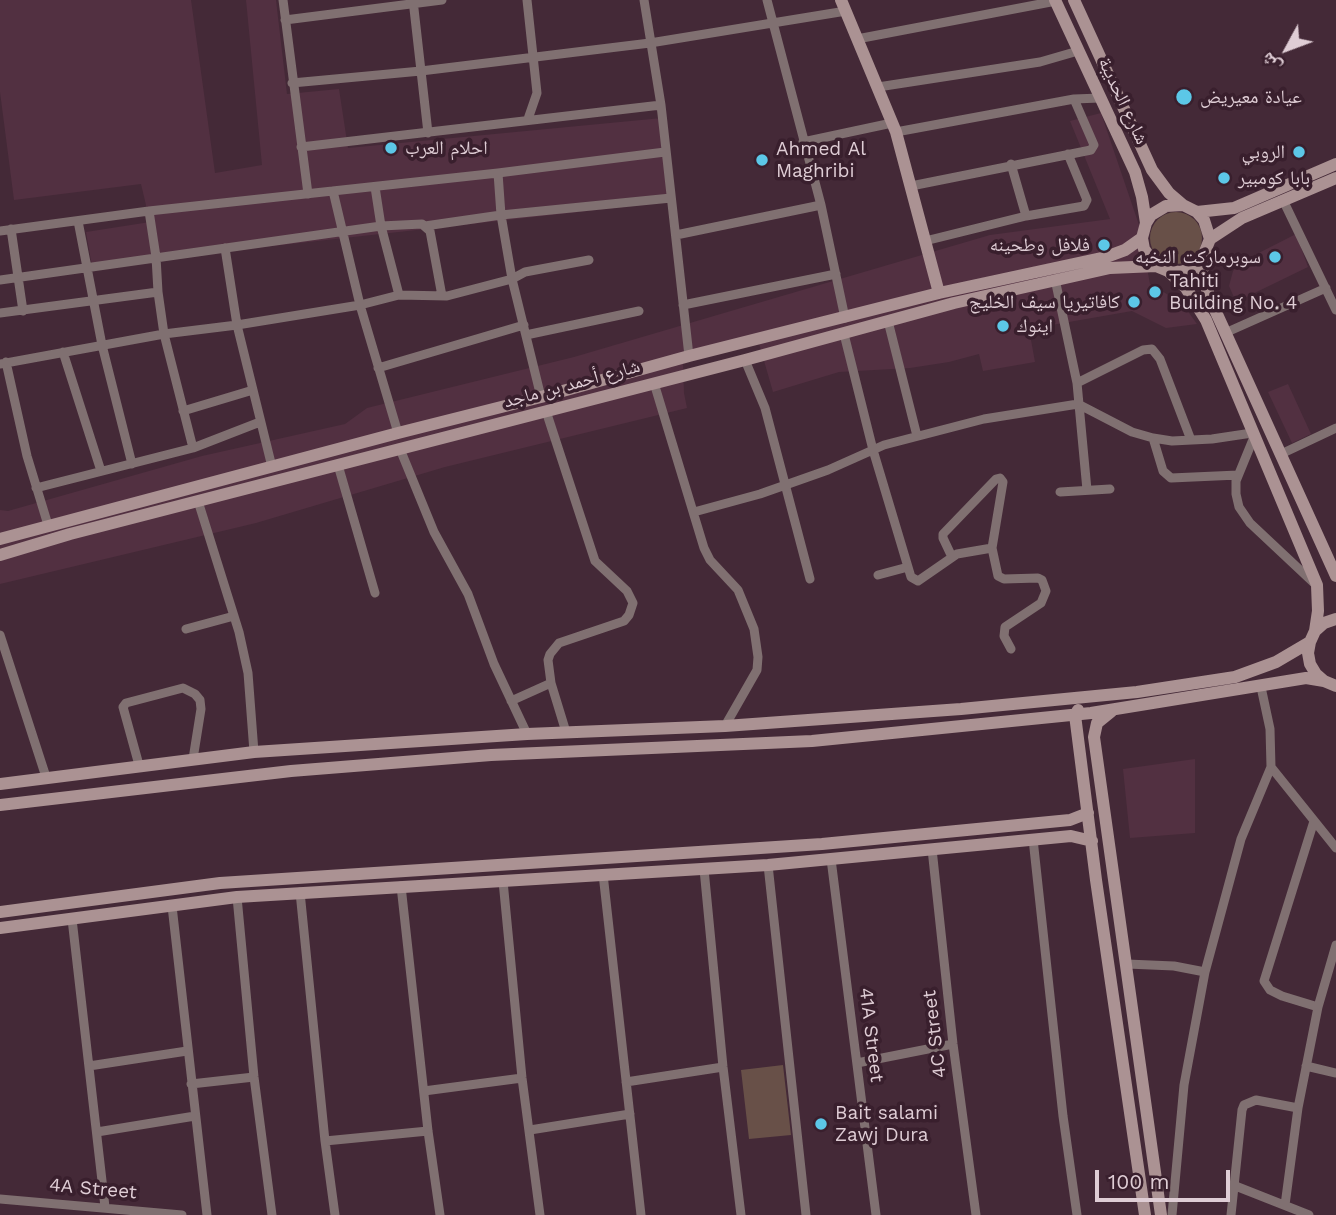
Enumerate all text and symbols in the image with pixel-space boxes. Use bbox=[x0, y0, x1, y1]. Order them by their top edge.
north arrow bbox=[1252, 14, 1322, 84]
text: ش bbox=[1255, 48, 1286, 78]
street label: شارع الحديبة bbox=[1093, 54, 1153, 148]
place label: عيادة معيريض bbox=[1200, 86, 1302, 108]
marker: عيادة معيريض bbox=[1174, 87, 1194, 107]
place label: احلام العرب bbox=[405, 137, 488, 159]
place label: Ahmed Al Maghribi bbox=[776, 138, 866, 182]
marker: احلام العرب bbox=[383, 140, 399, 156]
place label: الروبي bbox=[1242, 141, 1285, 163]
marker: الروبي bbox=[1291, 144, 1307, 160]
marker: Ahmed Al Maghribi bbox=[754, 152, 770, 168]
place label: بابا كومبير bbox=[1238, 167, 1310, 189]
marker: بابا كومبير bbox=[1216, 170, 1232, 186]
place label: فلافل وطحينه bbox=[990, 234, 1090, 256]
marker: فلافل وطحينه bbox=[1096, 237, 1112, 253]
place label: سوبرماركت النخبه bbox=[1135, 246, 1261, 268]
marker: سوبرماركت النخبه bbox=[1267, 249, 1283, 265]
place label: Tahiti Building No. 4 bbox=[1169, 270, 1297, 314]
marker: Tahiti Building No. 4 bbox=[1147, 284, 1163, 300]
place label: كافاتيريا سيف الخليج bbox=[969, 291, 1120, 313]
marker: كافاتيريا سيف الخليج bbox=[1126, 294, 1142, 310]
place label: اينوك bbox=[1017, 315, 1053, 337]
marker: اينوك bbox=[995, 318, 1011, 334]
street label: شارع أحمد بن ماجد bbox=[501, 355, 643, 413]
street label: 41A Street bbox=[854, 987, 888, 1083]
street label: 4C Street bbox=[918, 989, 952, 1079]
place label: Bait salami Zawj Dura bbox=[835, 1102, 938, 1146]
marker: Bait salami Zawj Dura bbox=[813, 1116, 829, 1132]
scale bar bbox=[1098, 1156, 1233, 1200]
text: 100 m bbox=[1108, 1169, 1170, 1194]
street label: 4A Street bbox=[48, 1174, 138, 1204]

